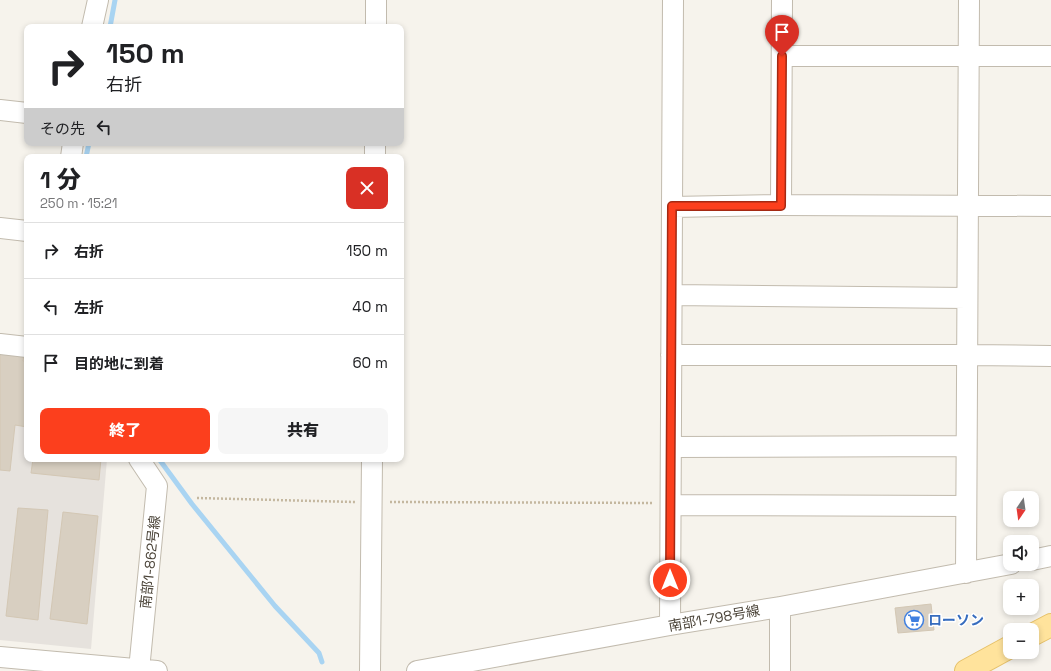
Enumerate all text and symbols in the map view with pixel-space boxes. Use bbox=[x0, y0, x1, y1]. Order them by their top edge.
pin bbox=[765, 15, 799, 56]
icon: arrive bbox=[771, 21, 793, 43]
text: 150 m bbox=[106, 35, 185, 71]
icon: right bbox=[40, 40, 92, 92]
text: 右折 bbox=[106, 73, 142, 96]
icon: left bbox=[93, 116, 115, 138]
text: その先 bbox=[40, 119, 85, 138]
text: 1 分 bbox=[40, 164, 81, 195]
button: close bbox=[346, 167, 388, 209]
text: 250 m · 15:21 bbox=[40, 195, 117, 212]
icon: right bbox=[40, 240, 62, 262]
text: 150 m bbox=[346, 241, 388, 260]
text: 右折 bbox=[74, 242, 104, 261]
icon: left bbox=[40, 296, 62, 318]
text: 40 m bbox=[352, 297, 388, 316]
text: 左折 bbox=[74, 298, 104, 317]
icon: arrive bbox=[40, 352, 62, 374]
text: 60 m bbox=[352, 353, 388, 372]
text: 目的地に到着 bbox=[74, 354, 164, 373]
button: 終了 bbox=[40, 408, 210, 454]
button: 共有 bbox=[218, 408, 388, 454]
north arrow bbox=[1003, 491, 1039, 527]
map controls bbox=[1003, 491, 1039, 659]
street label: 南部1-862号線 bbox=[136, 514, 164, 610]
button: sound bbox=[1003, 535, 1039, 571]
position arrow bbox=[649, 559, 691, 601]
button: + bbox=[1003, 579, 1039, 615]
street label: 南部1-798号線 bbox=[667, 601, 761, 635]
supermarket icon: ローソン bbox=[903, 609, 925, 631]
place label: ローソン bbox=[928, 611, 984, 629]
button: − bbox=[1003, 623, 1039, 659]

